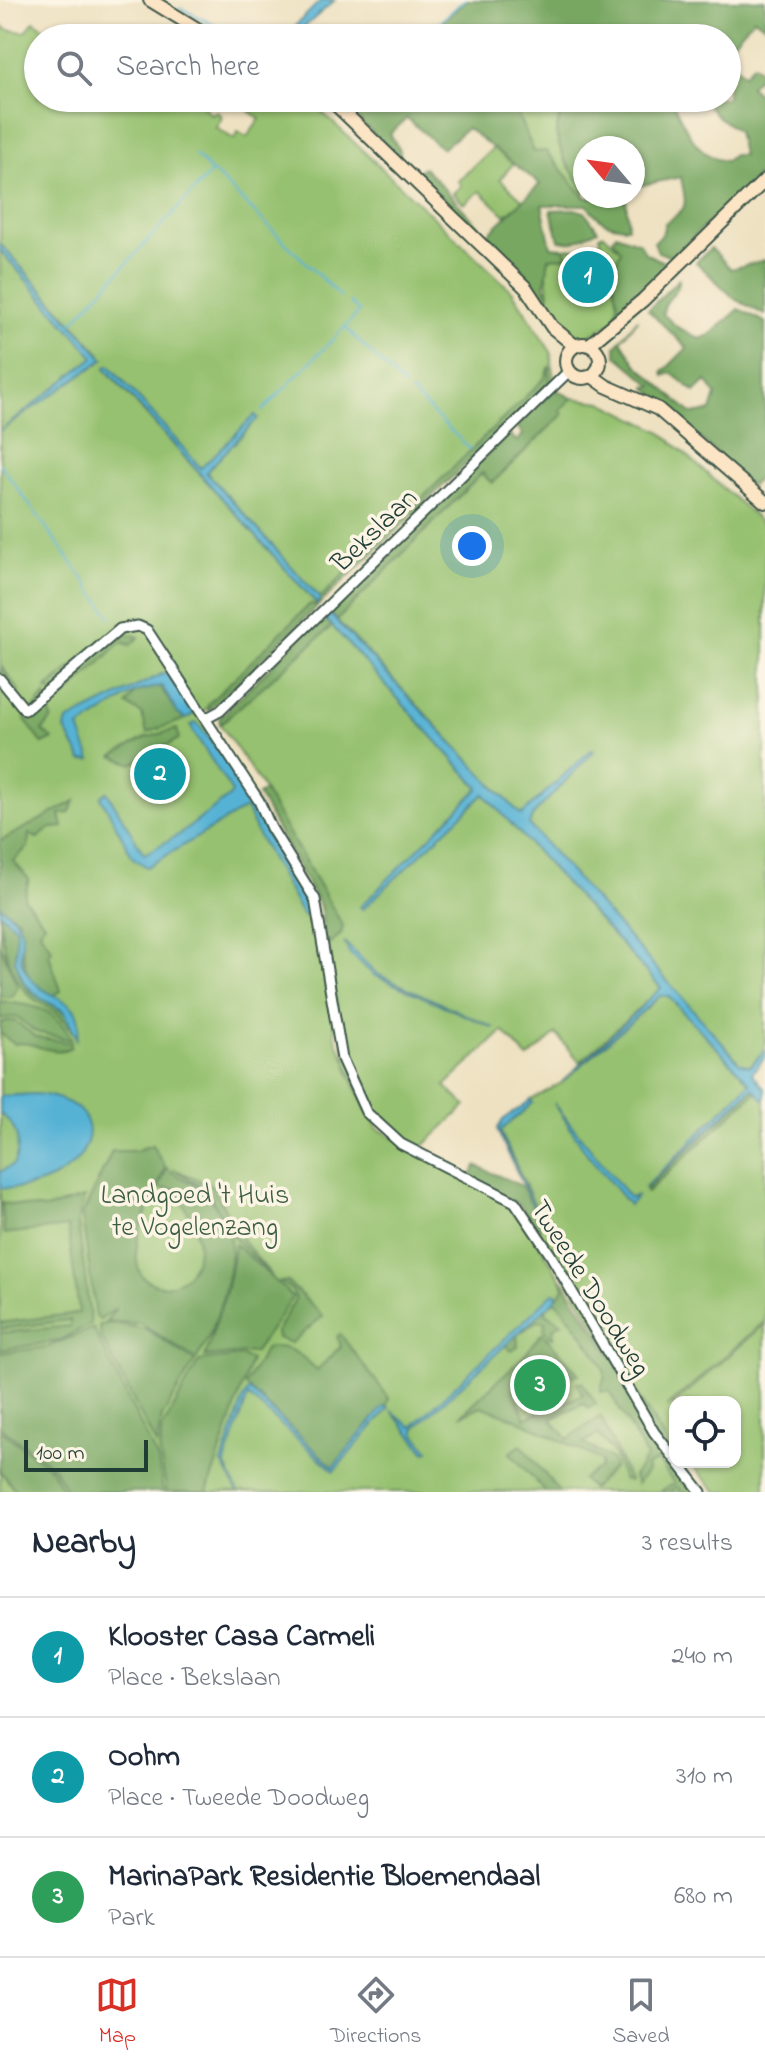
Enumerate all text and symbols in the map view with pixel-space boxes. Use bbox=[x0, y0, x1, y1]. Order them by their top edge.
search box bbox=[24, 24, 741, 112]
icon: search bbox=[52, 46, 96, 90]
text: Search here bbox=[116, 46, 260, 90]
north arrow bbox=[573, 136, 645, 208]
pin: 1 bbox=[562, 247, 614, 307]
street label: Bekslaan bbox=[322, 480, 428, 584]
your location bbox=[452, 526, 492, 566]
pin: 2 bbox=[134, 744, 186, 804]
park label: Landgoed 't Huis te Vogelenzang bbox=[101, 1176, 289, 1249]
street label: Tweede Doodweg bbox=[518, 1192, 660, 1385]
pin: 3 bbox=[514, 1355, 566, 1415]
map controls bbox=[669, 1396, 741, 1468]
button: locate bbox=[669, 1396, 741, 1468]
scale bar bbox=[24, 1436, 148, 1472]
text: 100 m bbox=[36, 1438, 85, 1470]
text: Nearby bbox=[32, 1519, 136, 1569]
text: 3 results bbox=[642, 1525, 733, 1563]
text: Klooster Casa Carmeli bbox=[108, 1616, 375, 1660]
text: 1 bbox=[54, 1638, 62, 1676]
text: 240 m bbox=[671, 1638, 733, 1676]
text: Place · Bekslaan bbox=[108, 1660, 281, 1698]
text: Oohm bbox=[108, 1736, 180, 1780]
text: 2 bbox=[52, 1758, 64, 1796]
text: 310 m bbox=[676, 1758, 733, 1796]
text: Place · Tweede Doodweg bbox=[108, 1780, 369, 1818]
text: MarinaPark Residentie Bloemendaal bbox=[108, 1856, 540, 1900]
text: 3 bbox=[53, 1878, 63, 1916]
text: 680 m bbox=[674, 1878, 733, 1916]
text: Park bbox=[108, 1900, 155, 1938]
tab: Map bbox=[95, 1973, 139, 2053]
tab: Directions bbox=[330, 1973, 421, 2053]
tab: Saved bbox=[612, 1973, 670, 2053]

